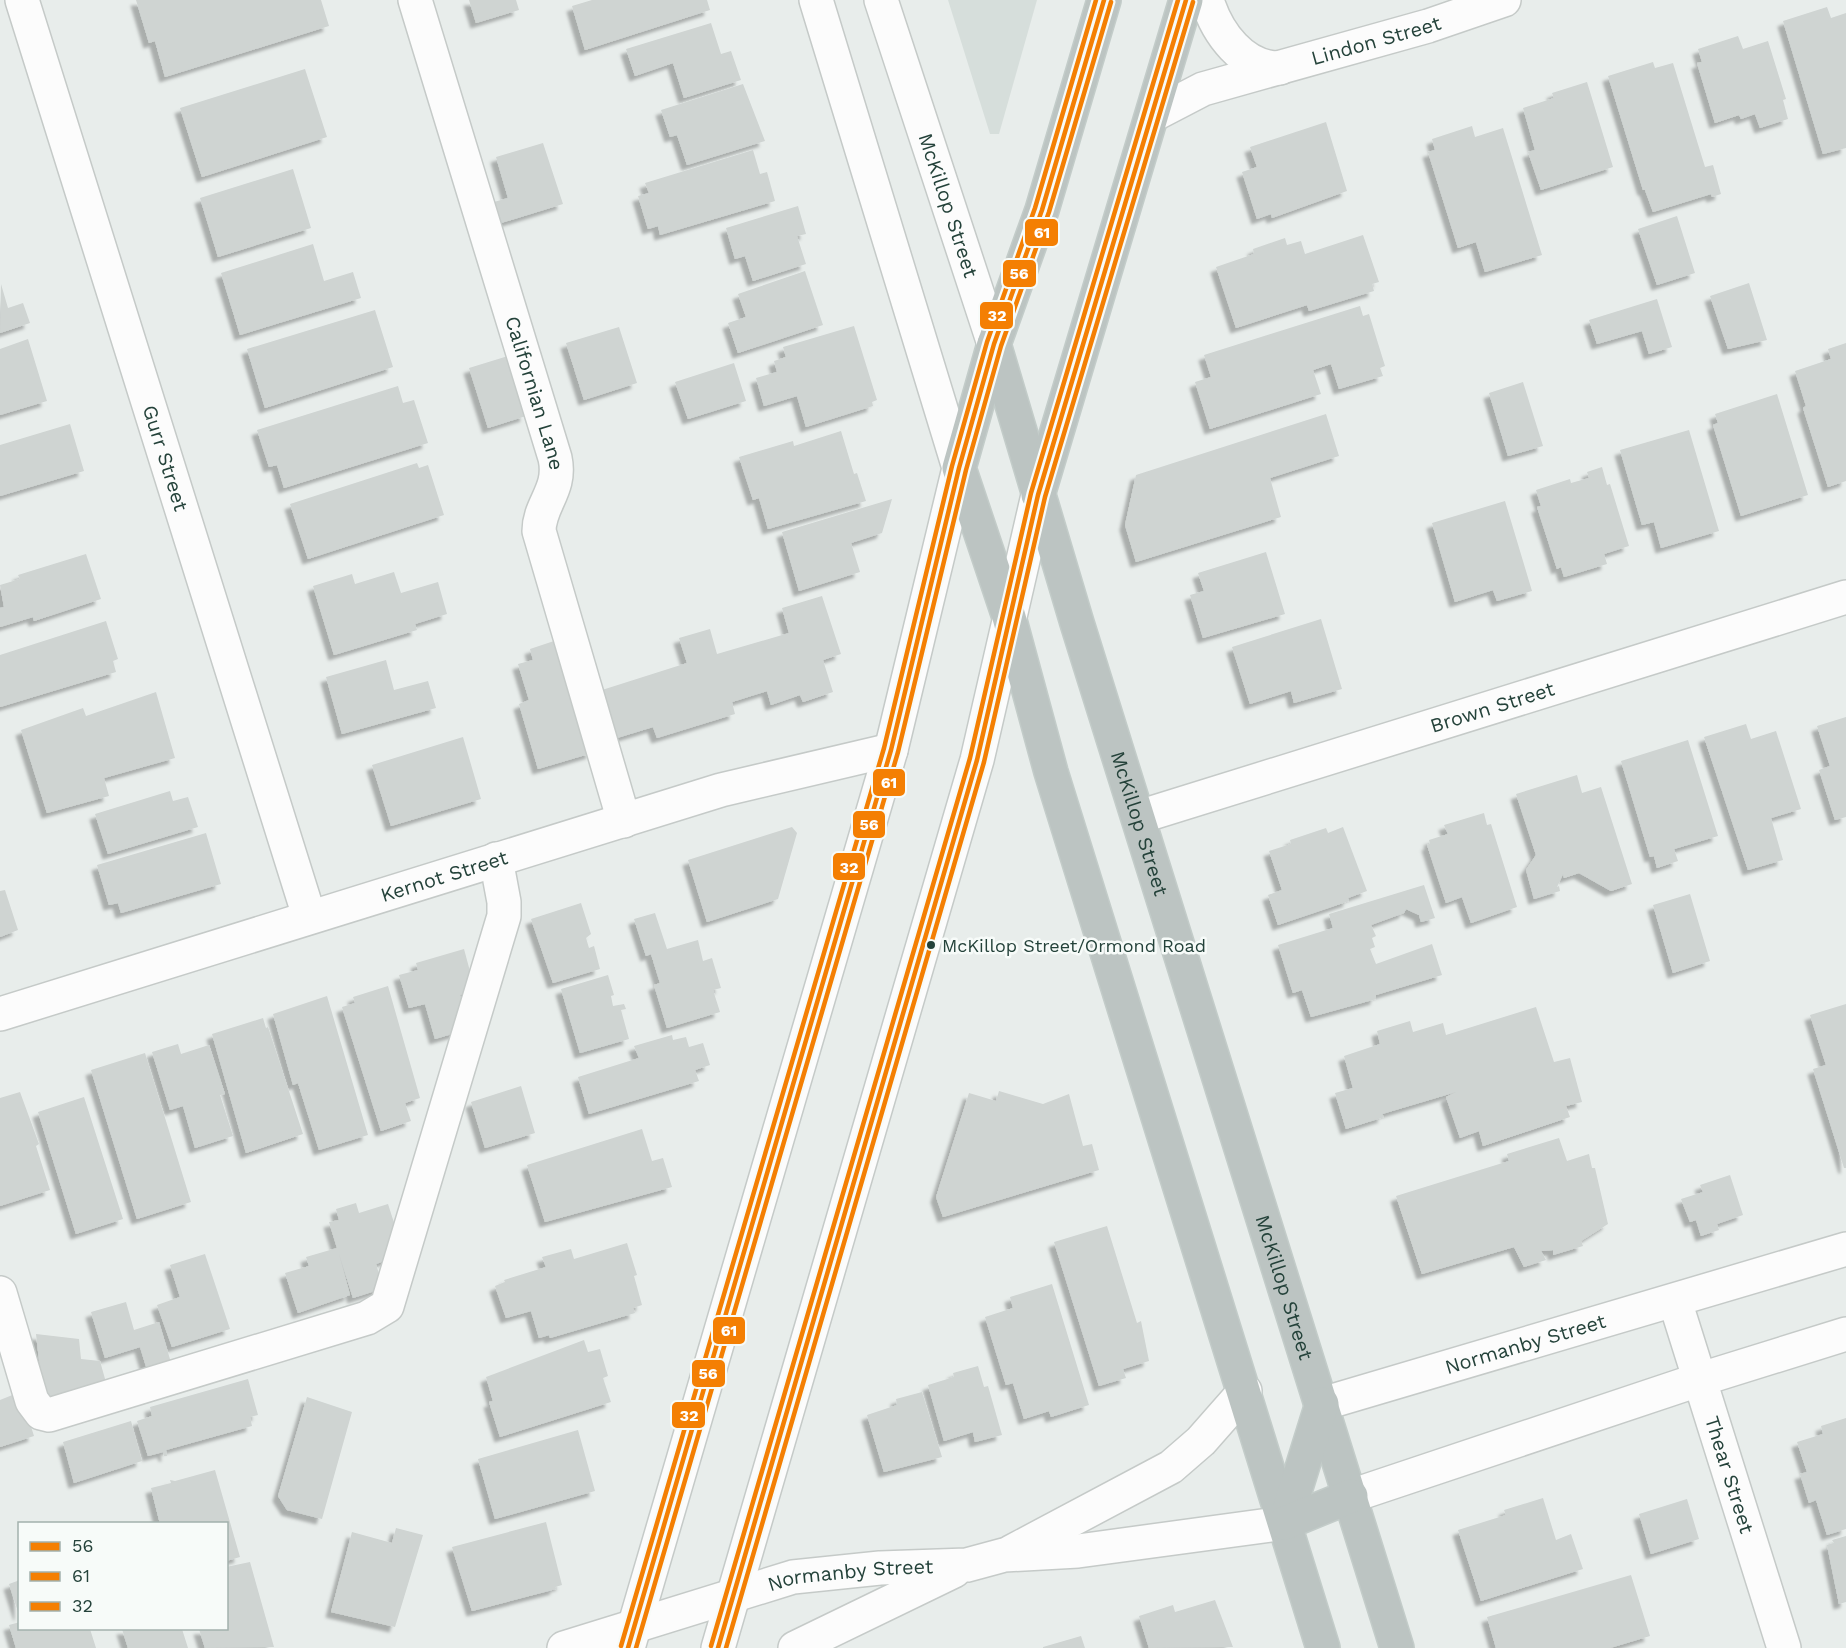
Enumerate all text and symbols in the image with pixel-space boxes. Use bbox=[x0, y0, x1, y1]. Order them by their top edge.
street label: Lindon Street bbox=[1308, 10, 1445, 70]
street label: McKillop Street bbox=[914, 130, 983, 281]
line badge: 61 bbox=[1024, 218, 1059, 247]
text: 61 bbox=[1034, 223, 1050, 242]
line badge: 56 bbox=[1002, 259, 1037, 288]
text: 56 bbox=[1009, 264, 1029, 283]
line badge: 32 bbox=[979, 301, 1014, 330]
text: 32 bbox=[987, 306, 1007, 325]
street label: Californian Lane bbox=[500, 313, 569, 471]
street label: Gurr Street bbox=[138, 402, 194, 515]
street label: Brown Street bbox=[1427, 676, 1558, 738]
street label: McKillop Street bbox=[1106, 748, 1174, 899]
line badge: 61 bbox=[872, 768, 906, 797]
text: 61 bbox=[881, 773, 897, 792]
line badge: 56 bbox=[852, 810, 886, 839]
text: 56 bbox=[859, 815, 879, 834]
street label: Kernot Street bbox=[378, 845, 511, 907]
line badge: 32 bbox=[832, 852, 866, 881]
text: 32 bbox=[839, 858, 859, 877]
place label: McKillop Street/Ormond Road bbox=[942, 935, 1206, 956]
marker: McKillop Street/Ormond Road bbox=[925, 939, 937, 951]
street label: McKillop Street bbox=[1251, 1212, 1318, 1363]
street label: Normanby Street bbox=[1442, 1309, 1609, 1379]
line badge: 61 bbox=[712, 1316, 746, 1345]
text: 61 bbox=[721, 1321, 737, 1340]
line badge: 56 bbox=[691, 1359, 726, 1388]
text: 56 bbox=[698, 1364, 718, 1383]
line badge: 32 bbox=[671, 1401, 706, 1429]
text: 32 bbox=[679, 1406, 699, 1425]
street label: Thear Street bbox=[1700, 1413, 1759, 1537]
legend bbox=[18, 1522, 228, 1630]
text: 56 bbox=[72, 1535, 93, 1556]
street label: Normanby Street bbox=[765, 1554, 934, 1596]
text: 61 bbox=[72, 1565, 90, 1586]
text: 32 bbox=[72, 1595, 93, 1616]

